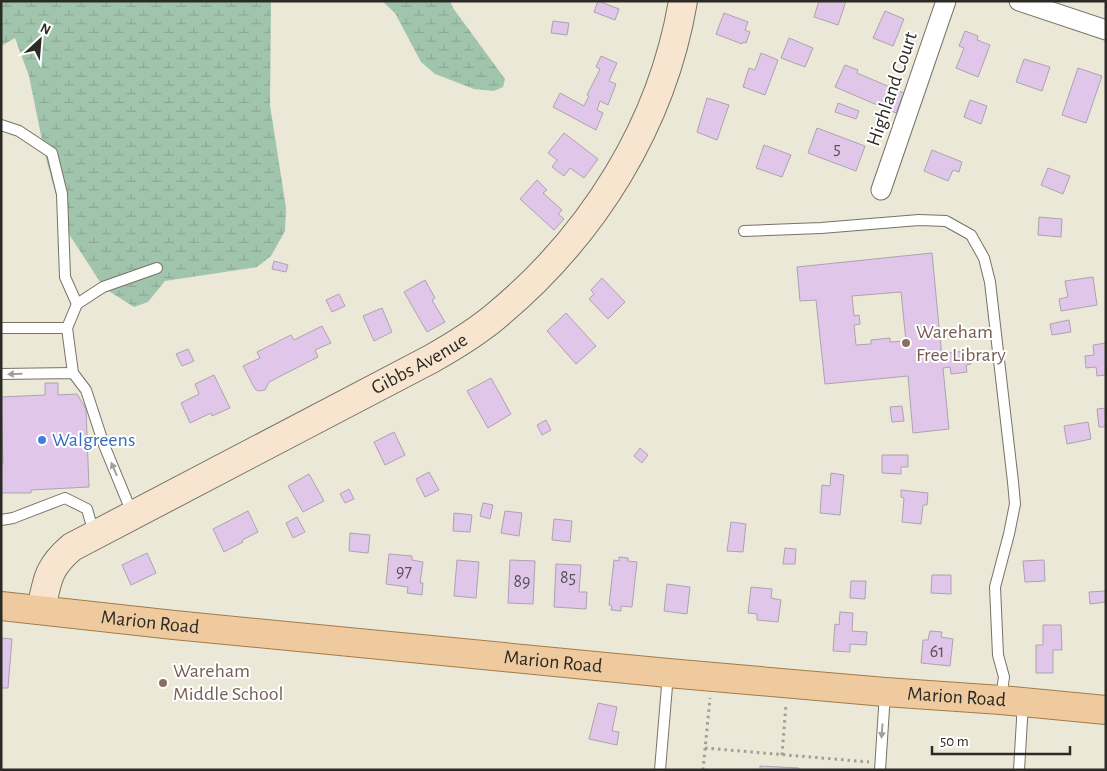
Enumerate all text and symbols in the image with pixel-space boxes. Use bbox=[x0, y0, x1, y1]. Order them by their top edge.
north arrow bbox=[15, 15, 65, 65]
text: N bbox=[38, 21, 53, 38]
street label: Highland Court bbox=[863, 29, 921, 149]
house number: 5 bbox=[833, 140, 841, 158]
place label: Wareham Free Library bbox=[916, 322, 1006, 365]
street label: Gibbs Avenue bbox=[368, 330, 471, 398]
marker: Wareham Free Library bbox=[900, 337, 912, 349]
one-way arrow bbox=[7, 370, 23, 378]
place label: Walgreens bbox=[52, 430, 135, 450]
marker: Walgreens bbox=[36, 434, 48, 446]
one-way arrow bbox=[109, 462, 117, 476]
house number: 97 bbox=[396, 563, 412, 581]
house number: 85 bbox=[560, 569, 576, 587]
house number: 89 bbox=[514, 573, 531, 591]
street label: Marion Road bbox=[100, 607, 200, 637]
house number: 61 bbox=[930, 643, 944, 661]
street label: Marion Road bbox=[503, 647, 603, 677]
place label: Wareham Middle School bbox=[173, 661, 284, 704]
marker: Wareham Middle School bbox=[157, 677, 169, 689]
street label: Marion Road bbox=[907, 684, 1007, 710]
one-way arrow bbox=[878, 723, 886, 739]
scale bar bbox=[932, 724, 1070, 756]
text: 50 m bbox=[940, 734, 969, 749]

